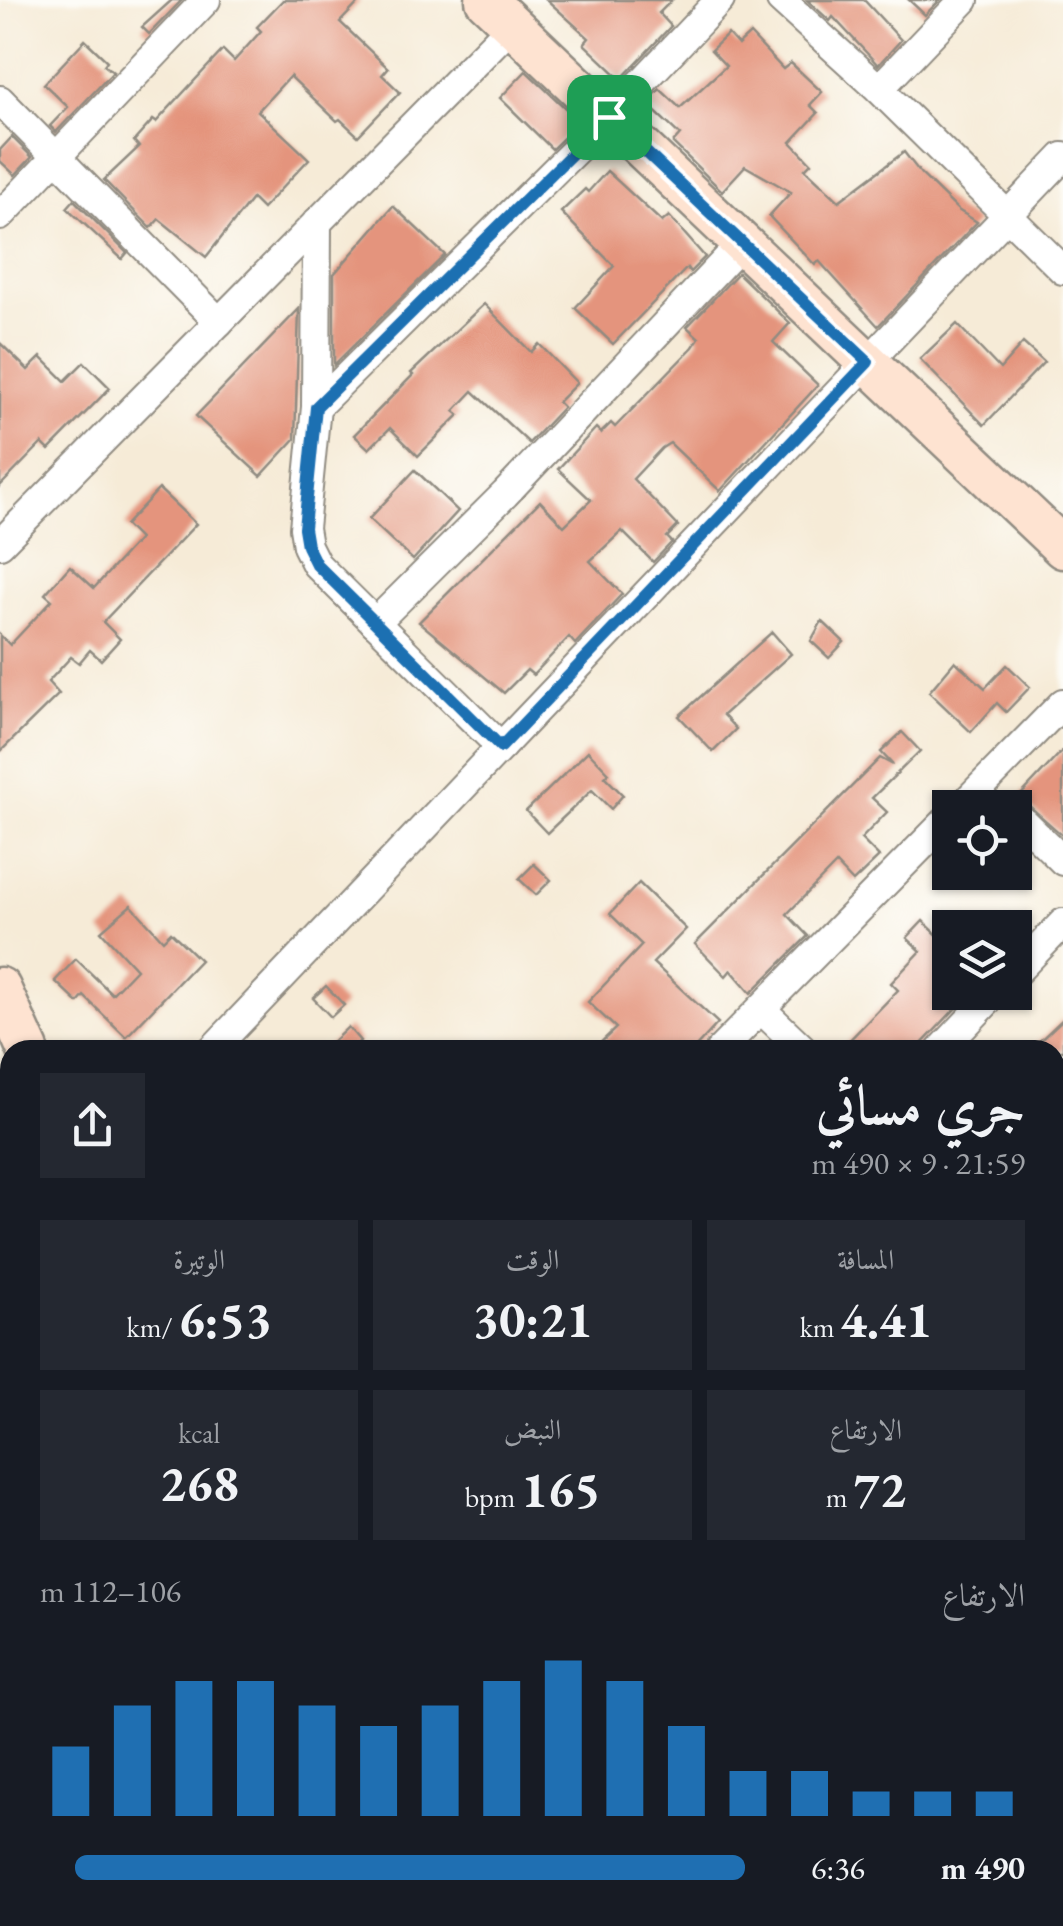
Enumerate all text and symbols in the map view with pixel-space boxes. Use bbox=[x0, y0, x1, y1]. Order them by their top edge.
pin bbox=[567, 75, 652, 160]
icon: arrive bbox=[582, 90, 637, 145]
map controls bbox=[932, 790, 1032, 1010]
button: locate bbox=[932, 790, 1032, 890]
button: layers bbox=[932, 910, 1032, 1010]
text: جري مسائي bbox=[816, 1069, 1025, 1140]
button: share bbox=[40, 1073, 145, 1178]
text: 21:59 · 9 × 490 m bbox=[812, 1142, 1025, 1184]
text: الوتيرة bbox=[173, 1241, 225, 1277]
text: الوقت bbox=[506, 1241, 559, 1277]
text: المسافة bbox=[837, 1241, 894, 1277]
text: 6:53 bbox=[178, 1287, 272, 1352]
text: 30:21 bbox=[473, 1287, 592, 1352]
text: 4.41 bbox=[840, 1287, 932, 1352]
text: /km bbox=[127, 1309, 178, 1345]
text: km bbox=[800, 1309, 840, 1345]
text: النبض bbox=[504, 1411, 561, 1447]
text: الارتفاع bbox=[830, 1411, 902, 1447]
text: kcal bbox=[178, 1415, 220, 1451]
text: 268 bbox=[159, 1451, 239, 1516]
text: 165 bbox=[521, 1457, 600, 1522]
text: 72 bbox=[853, 1457, 906, 1522]
text: bpm bbox=[465, 1479, 521, 1515]
text: m bbox=[826, 1479, 853, 1515]
text: 106–112 m bbox=[40, 1570, 181, 1612]
text: الارتفاع bbox=[942, 1574, 1025, 1616]
text: 6:36 bbox=[811, 1847, 865, 1889]
text: 490 m bbox=[941, 1847, 1025, 1889]

